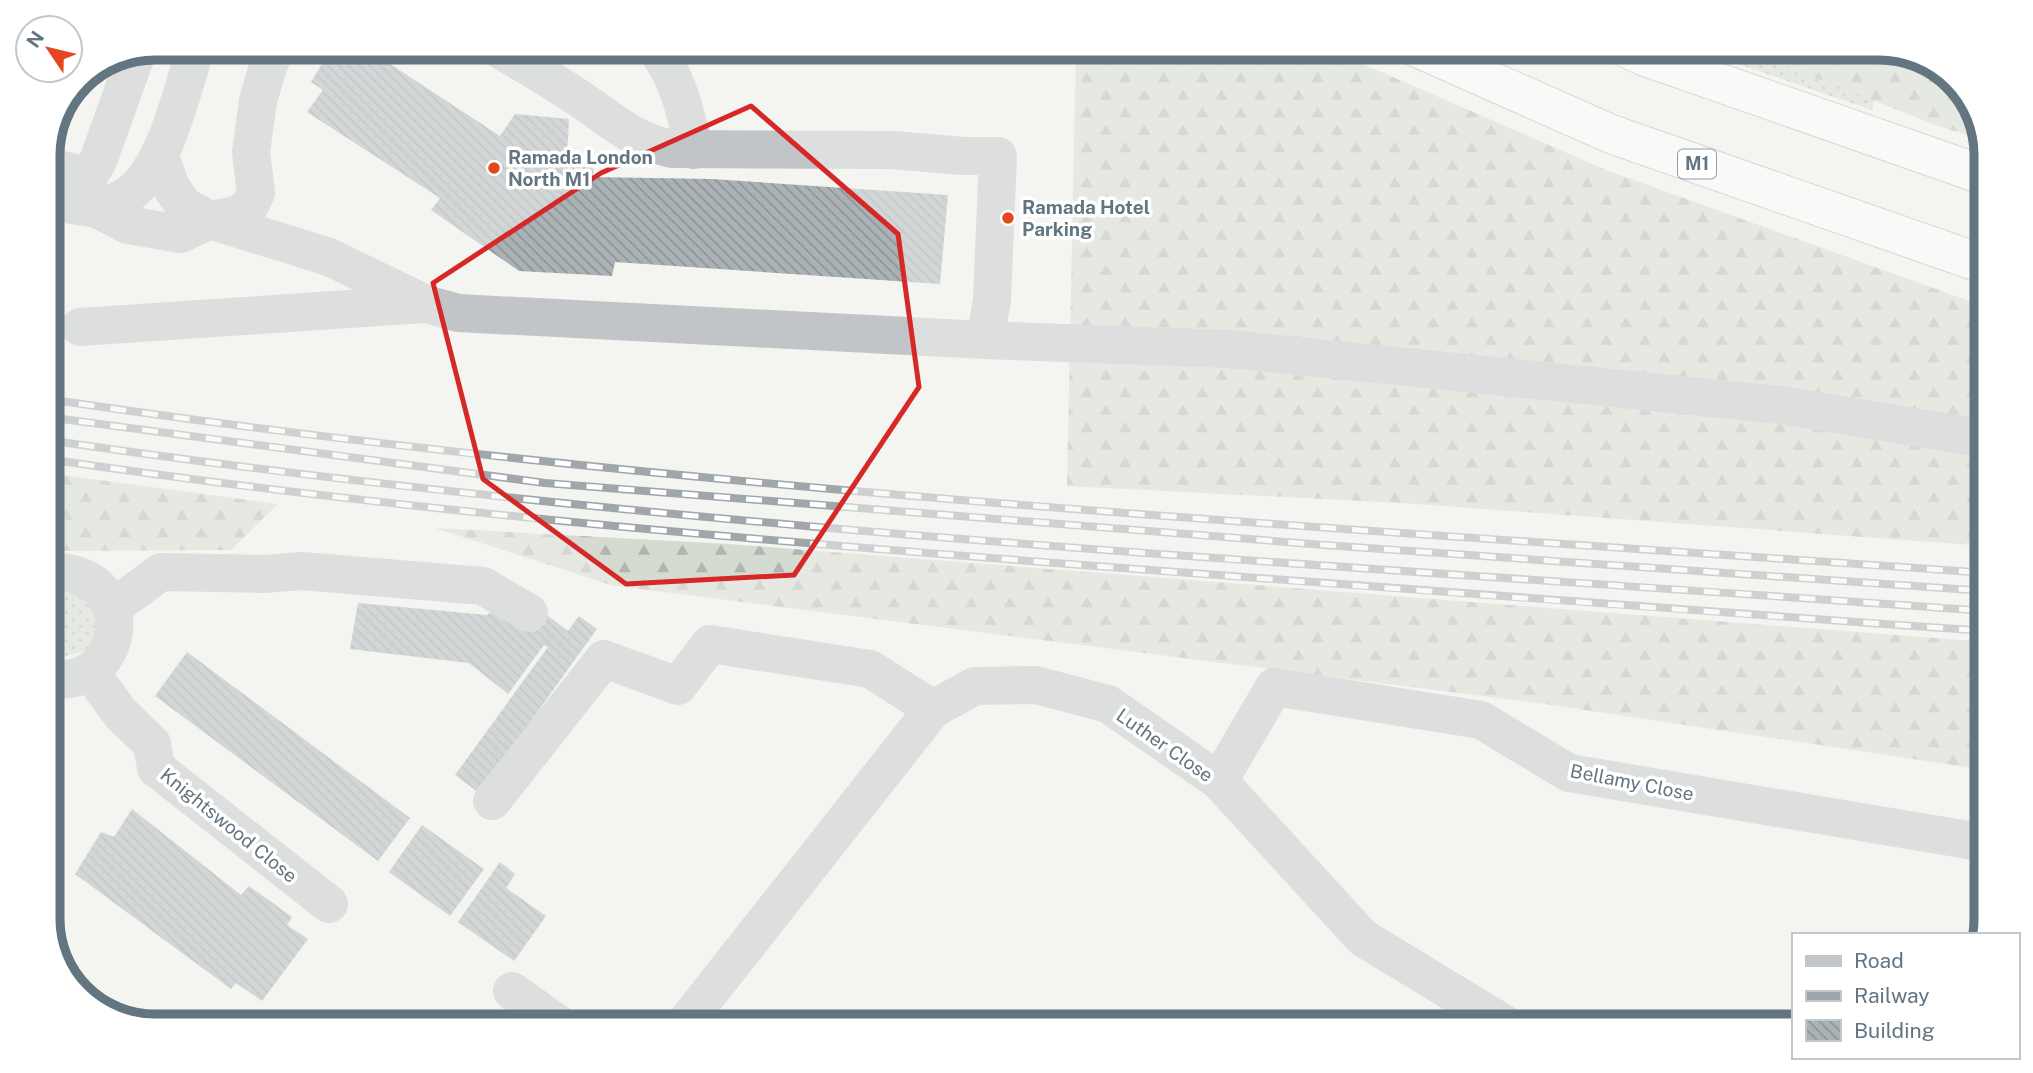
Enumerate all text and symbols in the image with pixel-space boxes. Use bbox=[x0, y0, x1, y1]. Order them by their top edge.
north arrow bbox=[14, 14, 84, 84]
text: N bbox=[22, 27, 48, 52]
place label: Ramada London North M1 bbox=[508, 146, 653, 190]
road number: M1 bbox=[1678, 149, 1716, 178]
marker: Ramada London North M1 bbox=[486, 160, 502, 176]
place label: Ramada Hotel Parking bbox=[1022, 196, 1150, 240]
marker: Ramada Hotel Parking bbox=[1000, 210, 1016, 226]
street label: Luther Close bbox=[1113, 704, 1217, 786]
street label: Bellamy Close bbox=[1568, 759, 1696, 805]
street label: Knightswood Close bbox=[156, 763, 302, 887]
legend bbox=[1792, 933, 2019, 1059]
text: Road bbox=[1854, 948, 1904, 973]
text: Railway bbox=[1854, 983, 1930, 1008]
text: Building bbox=[1854, 1018, 1935, 1043]

